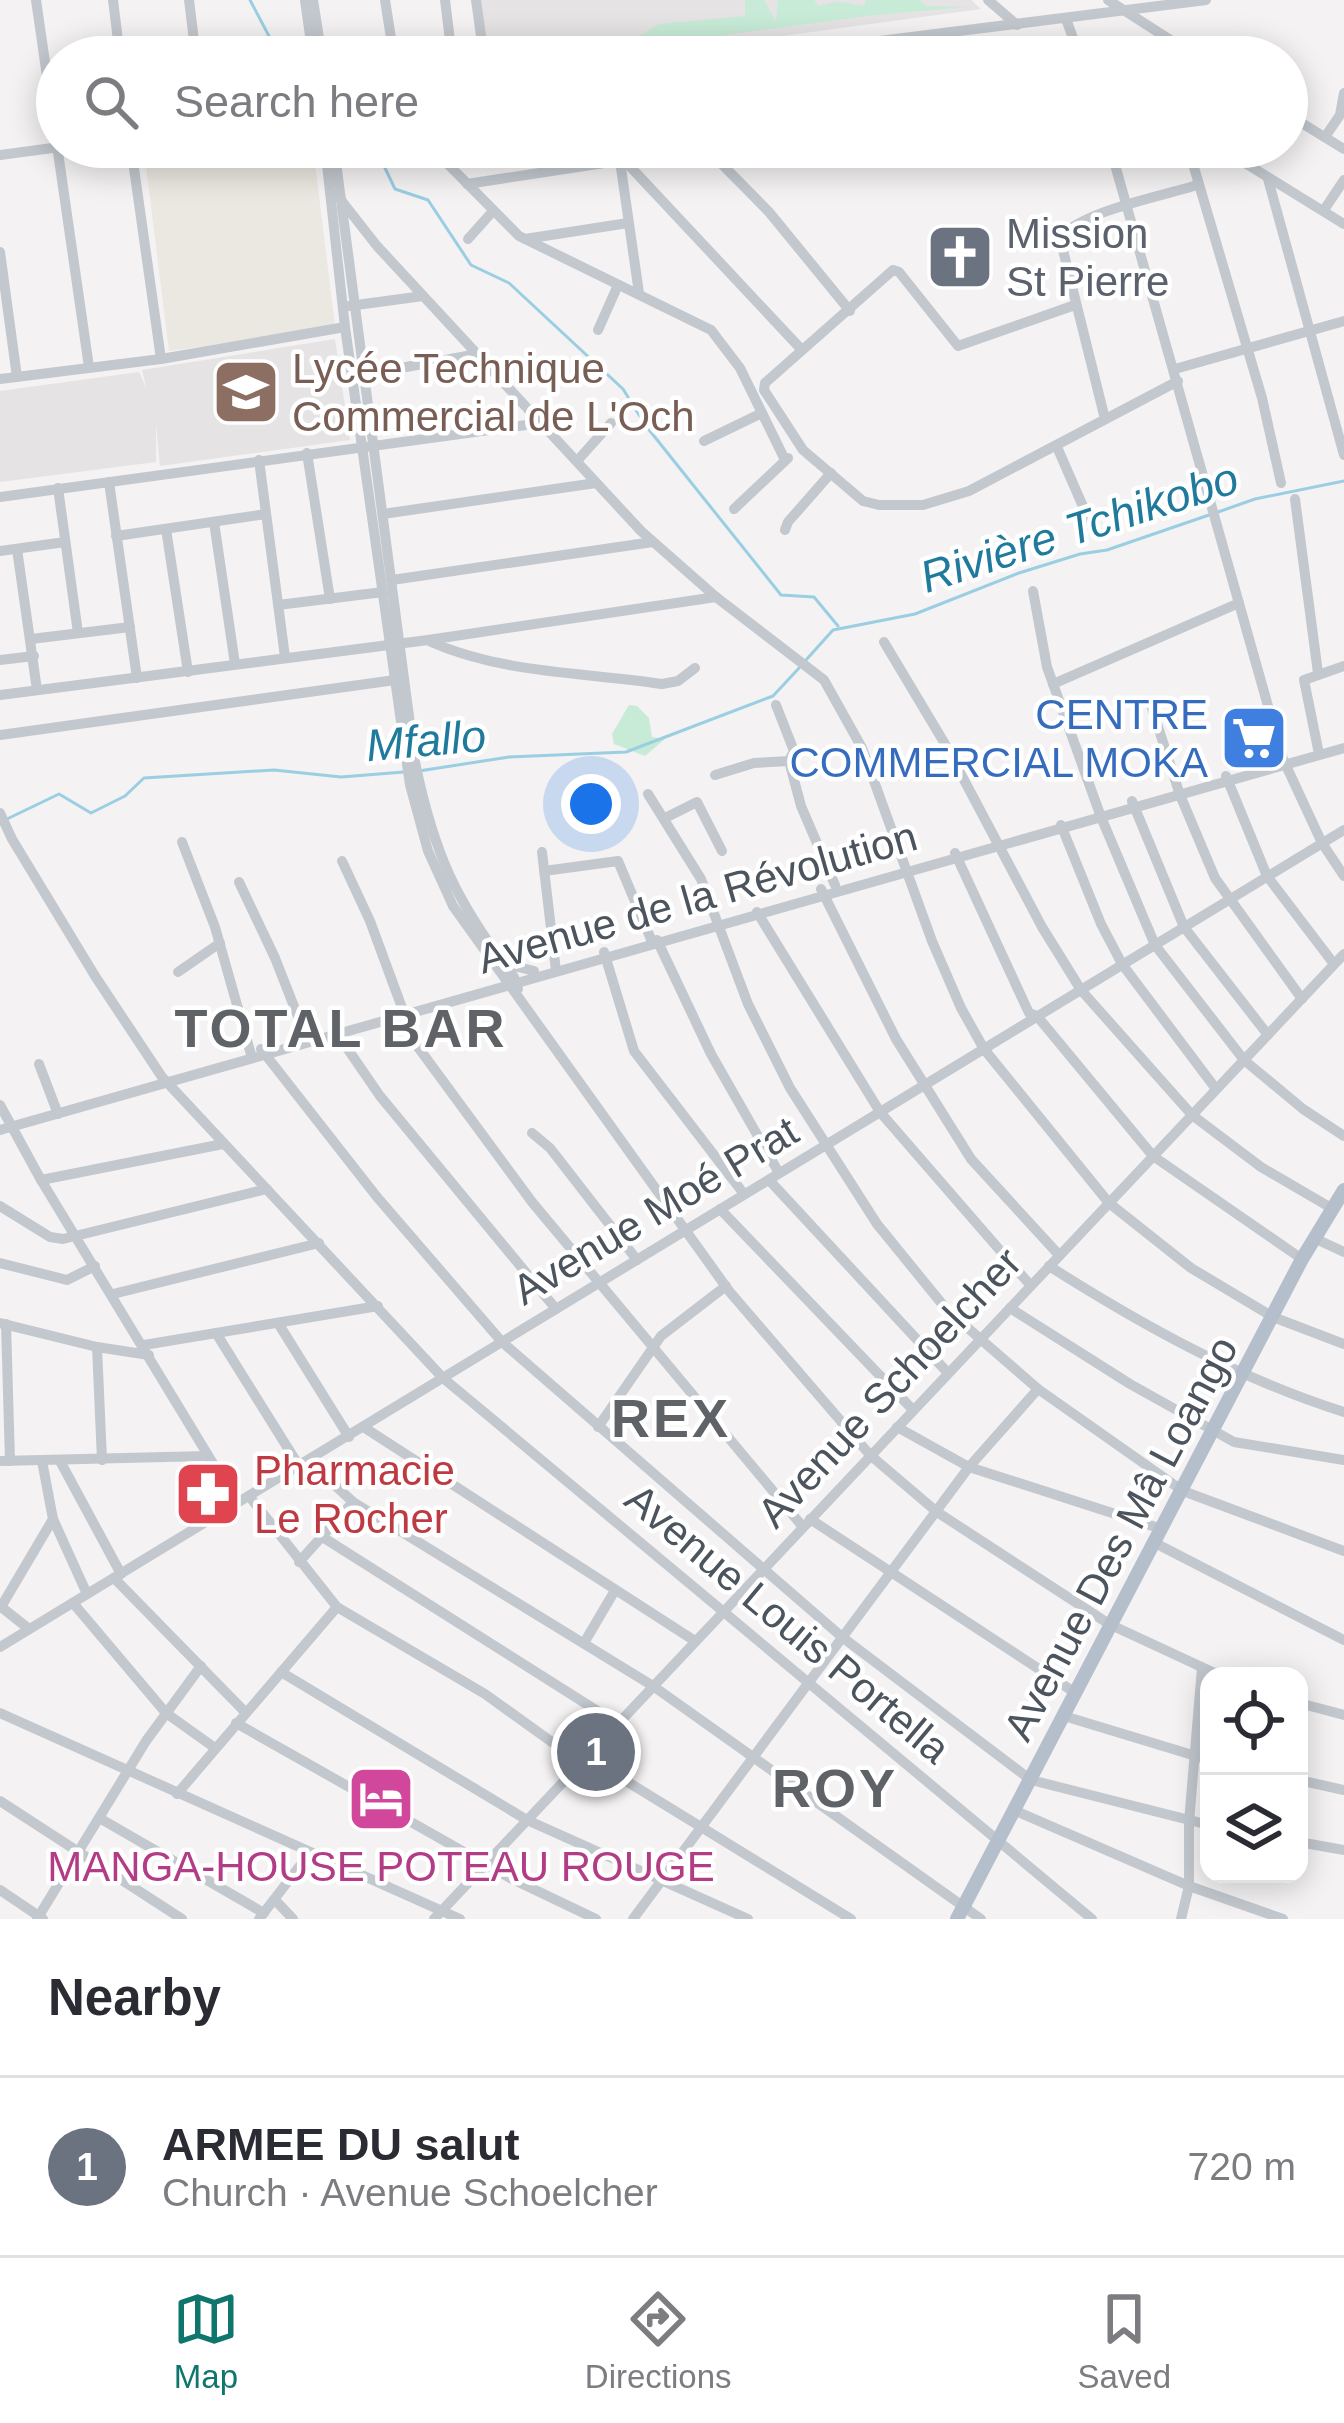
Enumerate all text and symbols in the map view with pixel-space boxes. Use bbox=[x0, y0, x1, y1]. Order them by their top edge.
search box bbox=[36, 36, 1308, 168]
icon: search bbox=[78, 69, 144, 135]
text: Search here bbox=[174, 76, 419, 127]
place label: Mission St Pierre bbox=[1006, 210, 1169, 305]
church icon: Mission St Pierre bbox=[925, 222, 995, 292]
place label: Lycée Technique Commercial de L'Och bbox=[292, 345, 695, 440]
school or university icon: Lycée Technique Commercial de L'Och bbox=[211, 357, 281, 427]
water label: Rivière Tchikobo bbox=[914, 452, 1244, 603]
place label: CENTRE COMMERCIAL MOKA bbox=[790, 691, 1208, 786]
supermarket icon: CENTRE COMMERCIAL MOKA bbox=[1219, 703, 1289, 773]
water label: Mfallo bbox=[364, 710, 488, 771]
your location bbox=[561, 774, 621, 834]
street label: Avenue de la Révolution bbox=[472, 812, 922, 983]
district label: TOTAL BAR bbox=[175, 998, 508, 1058]
street label: Avenue Moé Prat bbox=[504, 1107, 806, 1314]
street label: Avenue Schoelcher bbox=[748, 1238, 1031, 1536]
street label: Avenue Des Mâ Loango bbox=[994, 1329, 1247, 1748]
district label: REX bbox=[611, 1388, 731, 1448]
place label: Pharmacie Le Rocher bbox=[254, 1447, 455, 1542]
pharmacy icon: Pharmacie Le Rocher bbox=[173, 1459, 243, 1529]
street label: Avenue Louis Portella bbox=[616, 1474, 959, 1773]
map controls bbox=[1200, 1667, 1308, 1883]
button: locate bbox=[1200, 1667, 1308, 1775]
pin: 1 bbox=[557, 1707, 635, 1797]
district label: ROY bbox=[772, 1758, 898, 1818]
hotel icon: MANGA-HOUSE POTEAU ROUGE bbox=[346, 1764, 416, 1834]
button: layers bbox=[1200, 1775, 1308, 1883]
place label: MANGA-HOUSE POTEAU ROUGE bbox=[47, 1843, 715, 1890]
text: Nearby bbox=[48, 1969, 221, 2026]
text: ARMEE DU salut bbox=[162, 2119, 520, 2170]
text: 1 bbox=[76, 2145, 98, 2188]
text: 720 m bbox=[1188, 2145, 1296, 2188]
text: Church · Avenue Schoelcher bbox=[162, 2171, 658, 2214]
tab: Map bbox=[173, 2286, 239, 2396]
tab: Directions bbox=[585, 2286, 732, 2396]
tab: Saved bbox=[1077, 2286, 1171, 2396]

